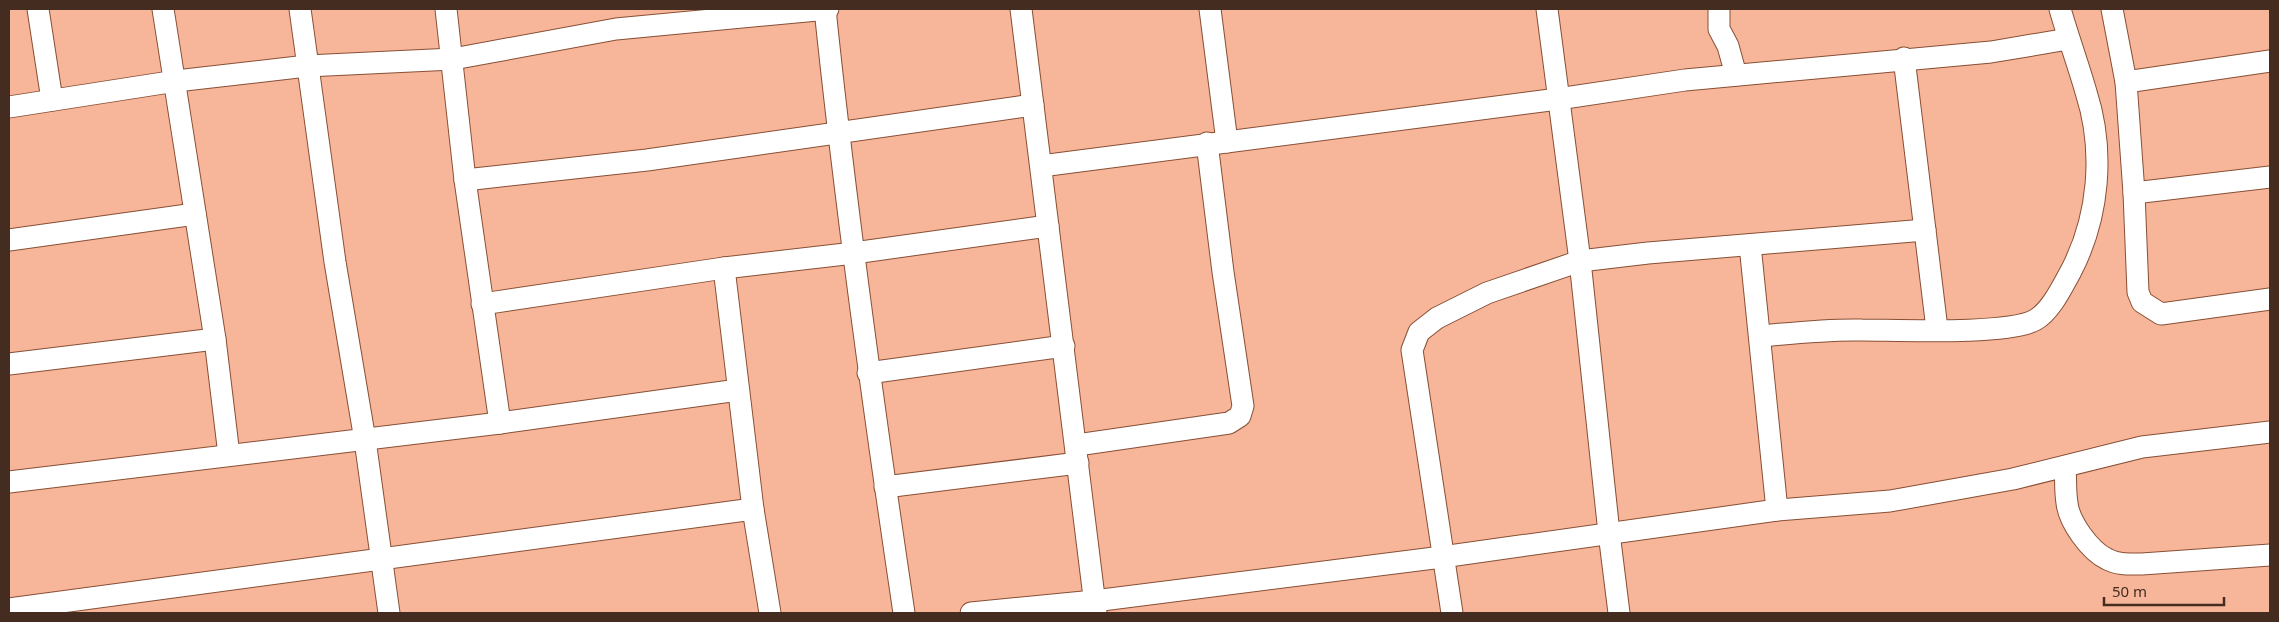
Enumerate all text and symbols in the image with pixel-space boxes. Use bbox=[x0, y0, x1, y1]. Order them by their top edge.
scale bar bbox=[2104, 574, 2224, 606]
text: 50 m bbox=[2112, 581, 2147, 601]

